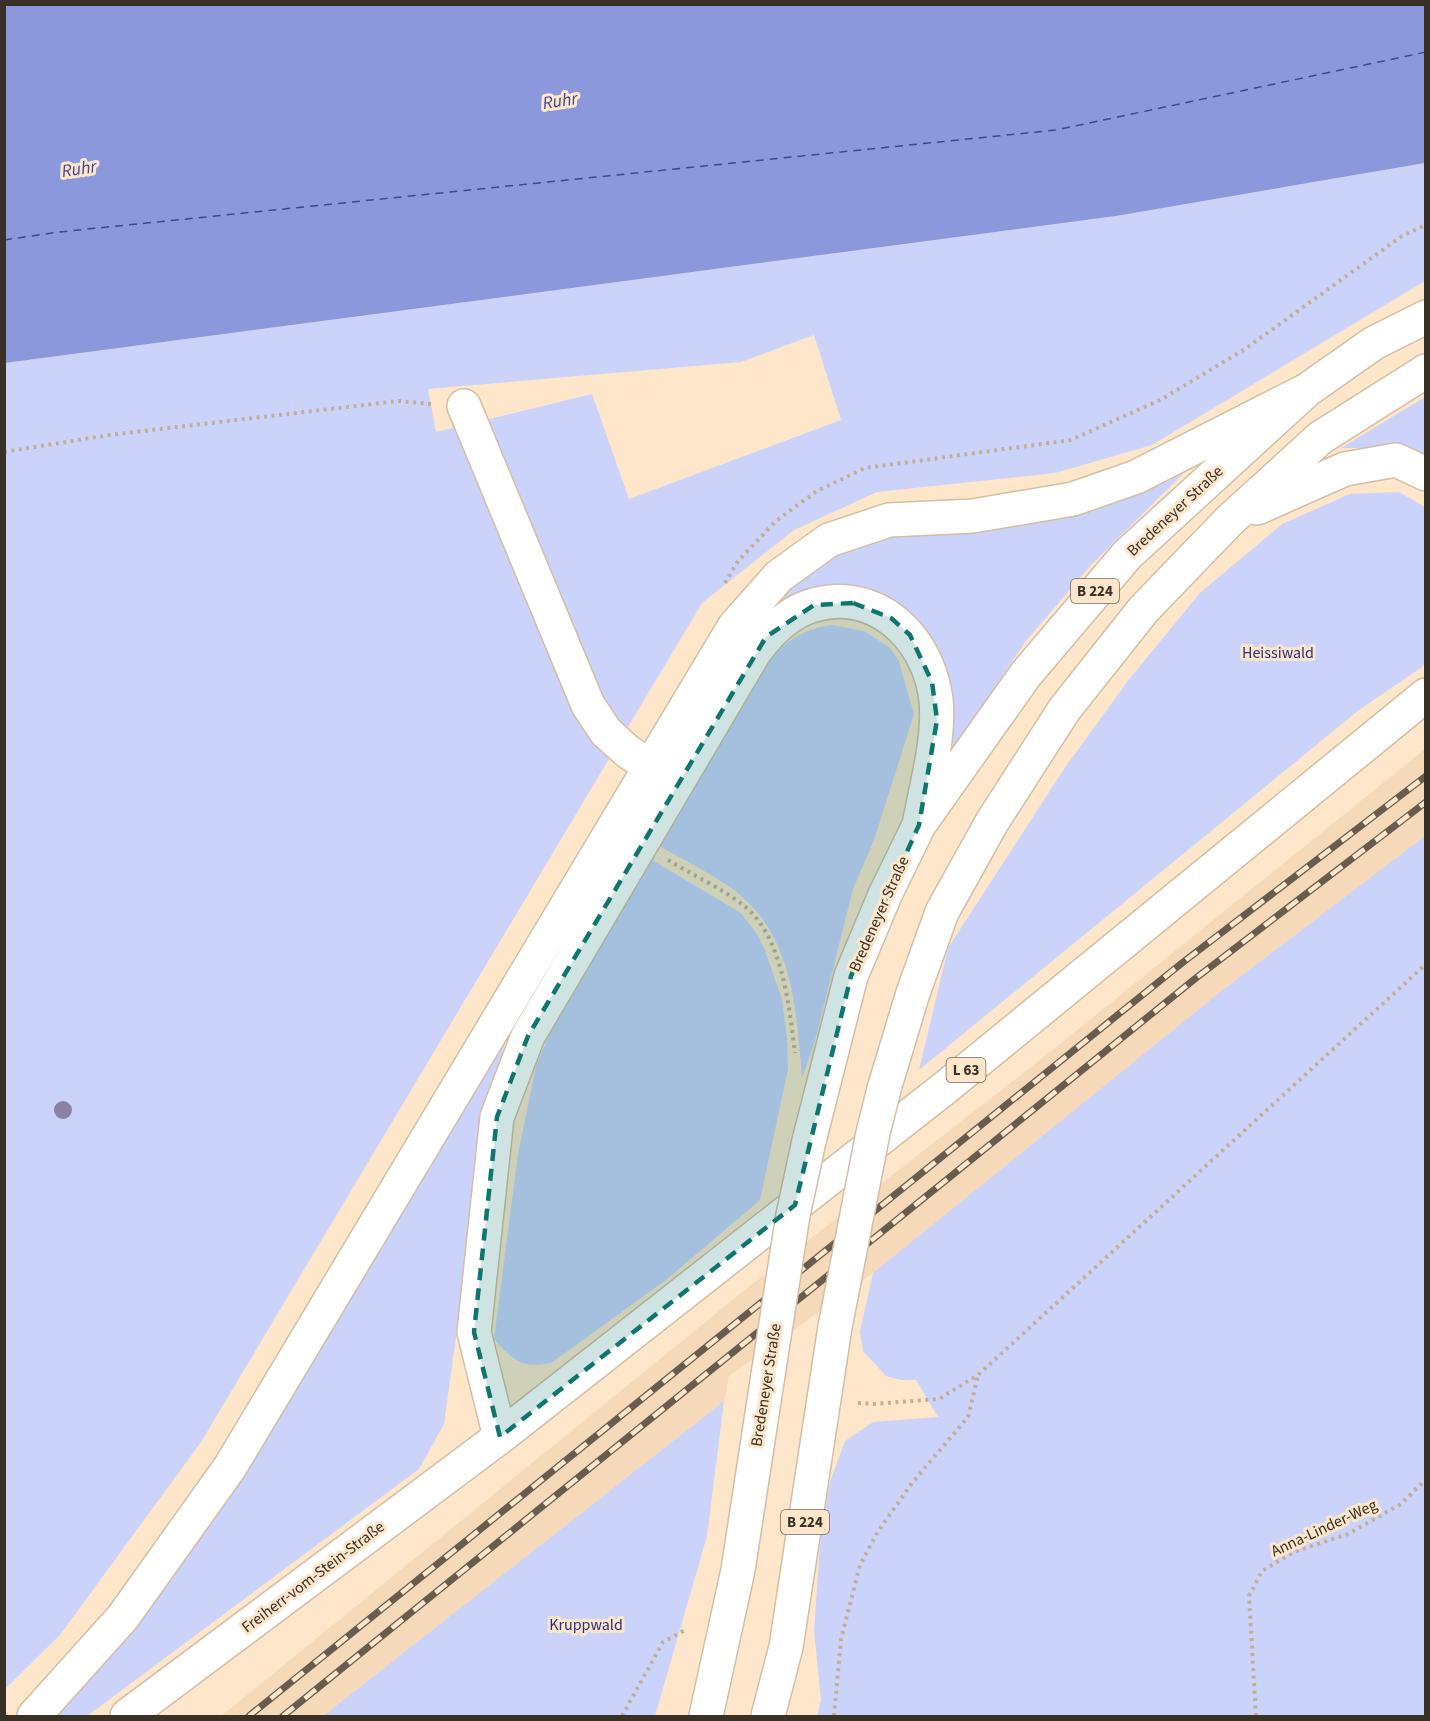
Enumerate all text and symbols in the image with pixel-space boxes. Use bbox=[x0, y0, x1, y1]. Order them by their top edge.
water label: Ruhr bbox=[541, 86, 580, 116]
water label: Ruhr bbox=[60, 154, 99, 184]
street label: Bredeneyer Straße bbox=[1122, 460, 1228, 561]
road number: B 224 bbox=[1071, 579, 1119, 603]
park label: Heissiwald bbox=[1242, 642, 1314, 664]
street label: Bredeneyer Straße bbox=[844, 853, 914, 975]
road number: L 63 bbox=[946, 1058, 986, 1082]
street label: Bredeneyer Straße bbox=[745, 1322, 787, 1448]
street label: Anna-Linder-Weg bbox=[1267, 1494, 1381, 1562]
road number: B 224 bbox=[781, 1510, 829, 1534]
street label: Freiherr-vom-Stein-Straße bbox=[237, 1516, 389, 1638]
park label: Kruppwald bbox=[549, 1614, 623, 1636]

